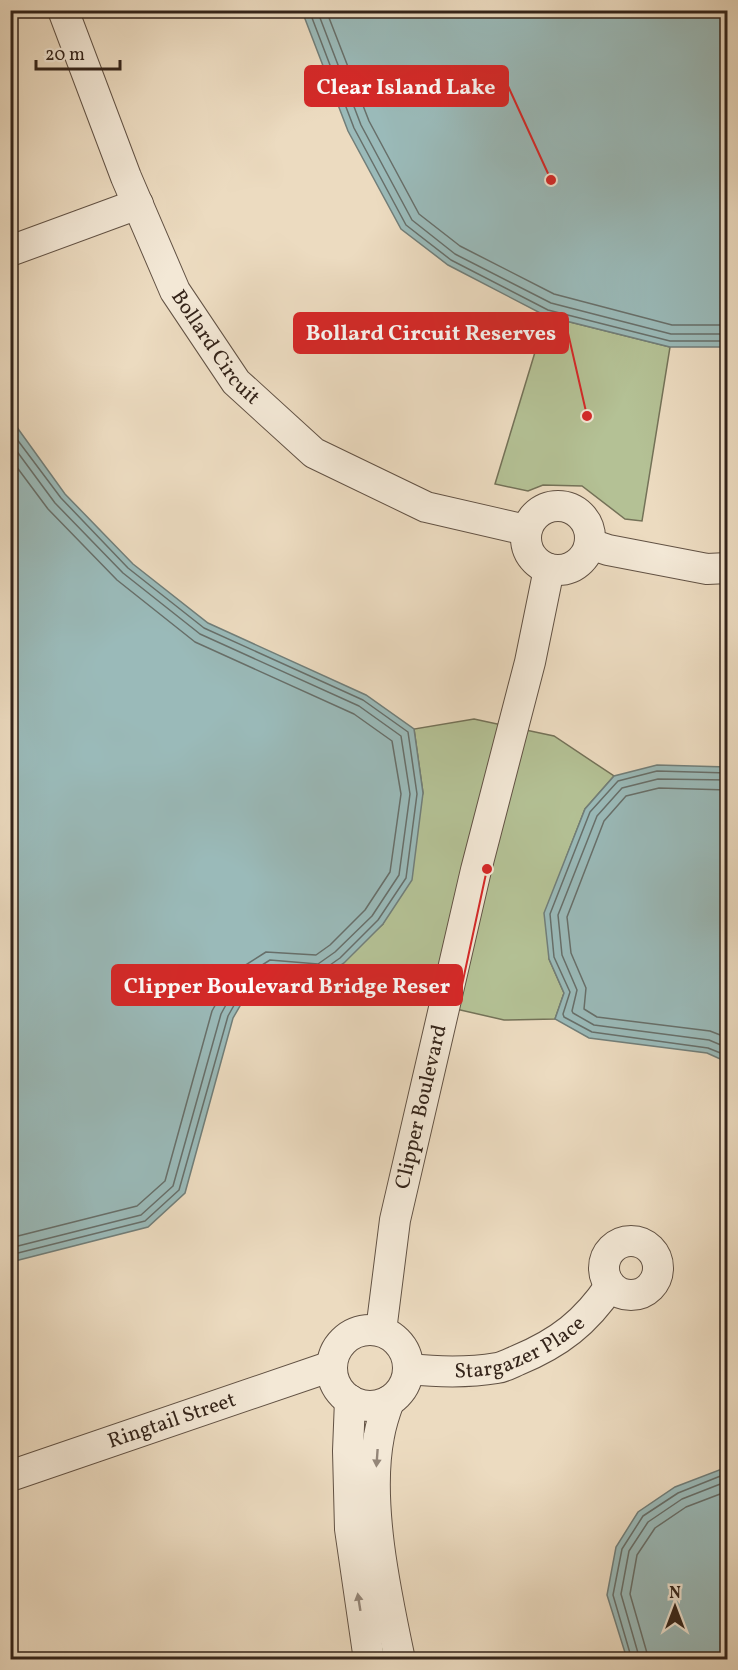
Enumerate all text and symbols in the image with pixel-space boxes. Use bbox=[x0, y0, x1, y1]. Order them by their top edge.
scale bar bbox=[36, 33, 120, 71]
text: 20 m bbox=[45, 43, 85, 68]
callout: Clear Island Lake bbox=[305, 66, 508, 106]
text: Clear Island Lake bbox=[316, 73, 496, 104]
street label: Bollard Circuit bbox=[164, 284, 266, 411]
callout: Bollard Circuit Reserves bbox=[294, 313, 568, 353]
text: Bollard Circuit Reserves bbox=[306, 319, 556, 350]
callout: Clipper Boulevard Bridge Reser bbox=[112, 965, 462, 1005]
text: Clipper Boulevard Bridge Reser bbox=[124, 972, 451, 1003]
street label: Clipper Boulevard bbox=[388, 1022, 454, 1192]
street label: Stargazer Place bbox=[454, 1309, 592, 1386]
street label: Ringtail Street bbox=[104, 1385, 240, 1456]
one-way arrow bbox=[372, 1448, 382, 1467]
north arrow bbox=[645, 1577, 705, 1637]
text: N bbox=[669, 1583, 681, 1605]
one-way arrow bbox=[355, 1592, 364, 1611]

